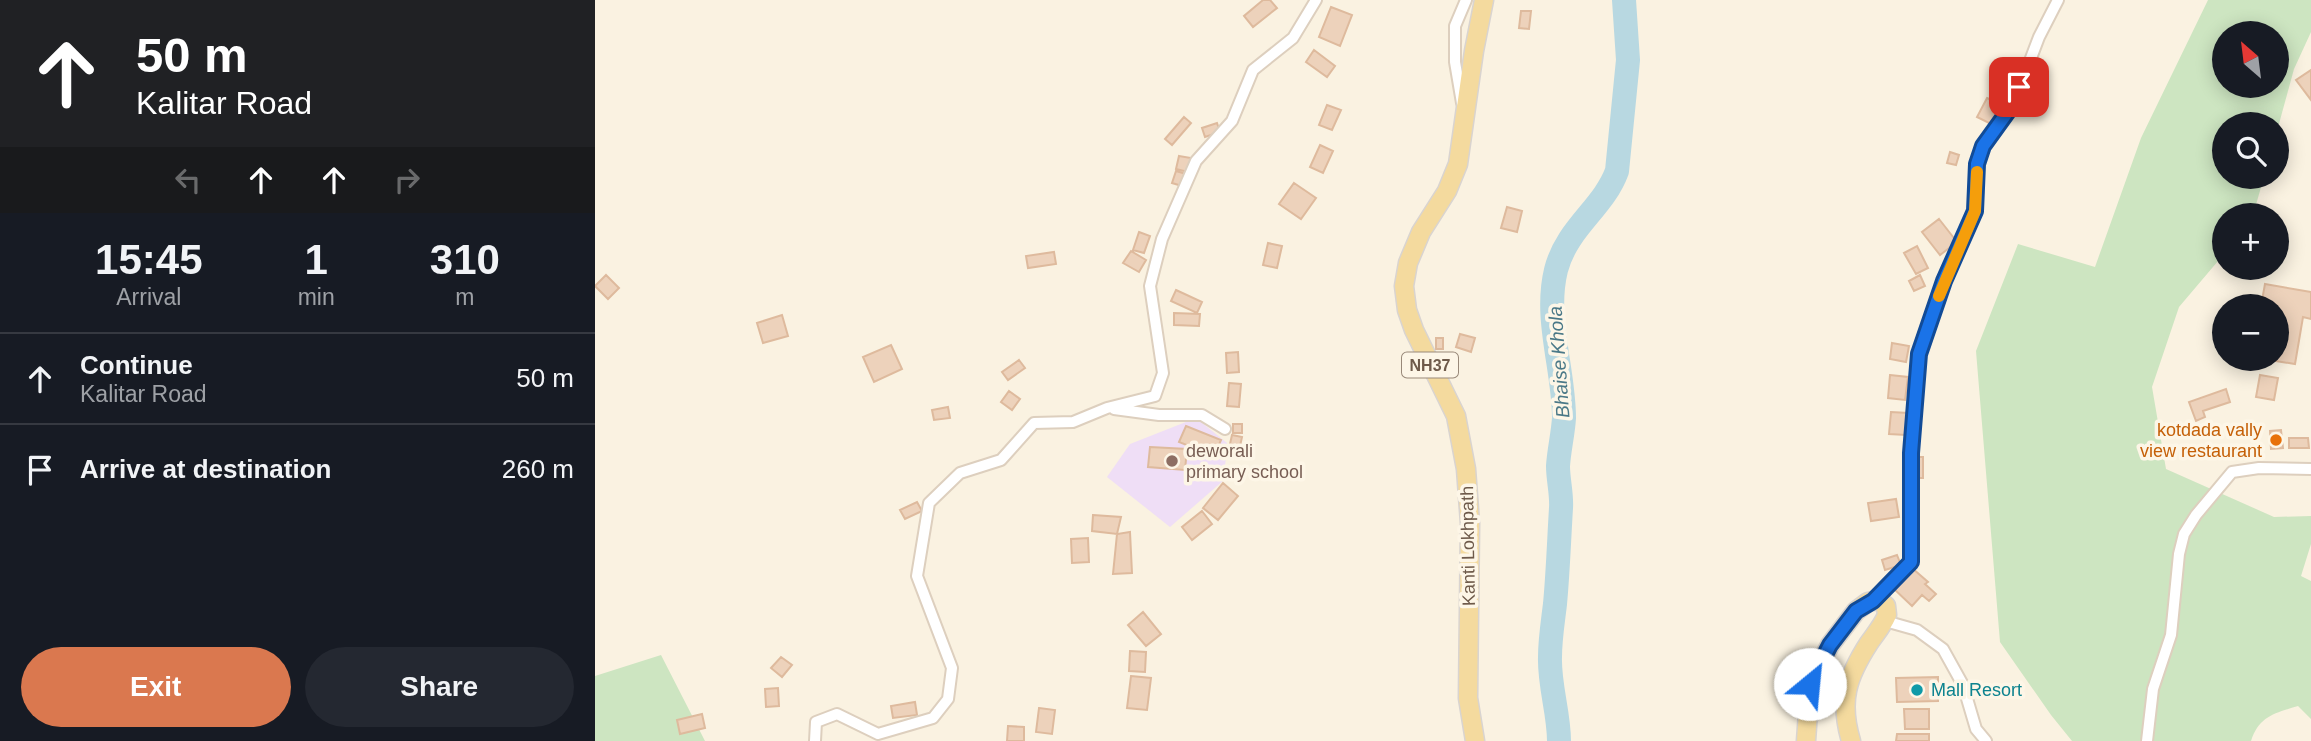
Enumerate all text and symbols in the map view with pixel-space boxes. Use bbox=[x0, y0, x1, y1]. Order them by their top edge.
north arrow bbox=[2212, 21, 2289, 98]
map controls bbox=[2212, 21, 2289, 371]
icon: ahead bbox=[21, 28, 112, 119]
text: 50 m bbox=[136, 28, 248, 82]
pin bbox=[1989, 57, 2049, 117]
icon: arrive bbox=[2000, 68, 2038, 106]
text: Kalitar Road bbox=[136, 85, 312, 121]
button: search bbox=[2212, 112, 2289, 189]
icon: left bbox=[169, 161, 207, 199]
icon: ahead bbox=[242, 161, 280, 199]
icon: ahead bbox=[315, 161, 353, 199]
icon: right bbox=[388, 161, 426, 199]
button: + bbox=[2212, 203, 2289, 280]
text: 15:45 bbox=[95, 236, 203, 283]
text: 1 bbox=[304, 236, 328, 283]
text: 310 bbox=[430, 236, 500, 283]
text: Arrival bbox=[116, 284, 181, 310]
text: min bbox=[298, 284, 335, 310]
text: m bbox=[455, 284, 474, 310]
button: − bbox=[2212, 294, 2289, 371]
water label: Bhaise Khola bbox=[1545, 305, 1573, 419]
text: Continue bbox=[80, 350, 193, 380]
road number: NH37 bbox=[1402, 352, 1458, 378]
icon: ahead bbox=[21, 360, 59, 398]
text: 50 m bbox=[516, 363, 574, 393]
text: Kalitar Road bbox=[80, 381, 207, 407]
place label: kotdada vally view restaurant bbox=[2140, 420, 2262, 461]
marker: kotdada vally view restaurant bbox=[2268, 432, 2284, 448]
place label: deworali primary school bbox=[1186, 441, 1303, 482]
icon: arrive bbox=[21, 451, 59, 489]
marker: deworali primary school bbox=[1164, 453, 1180, 469]
text: Arrive at destination bbox=[80, 454, 331, 484]
text: 260 m bbox=[502, 454, 574, 484]
street label: Kanti Lokhpath bbox=[1457, 486, 1479, 606]
button: Exit bbox=[21, 647, 291, 727]
button: Share bbox=[305, 647, 574, 727]
position arrow bbox=[1773, 647, 1847, 721]
place label: Mall Resort bbox=[1931, 680, 2022, 700]
marker: Mall Resort bbox=[1909, 682, 1925, 698]

